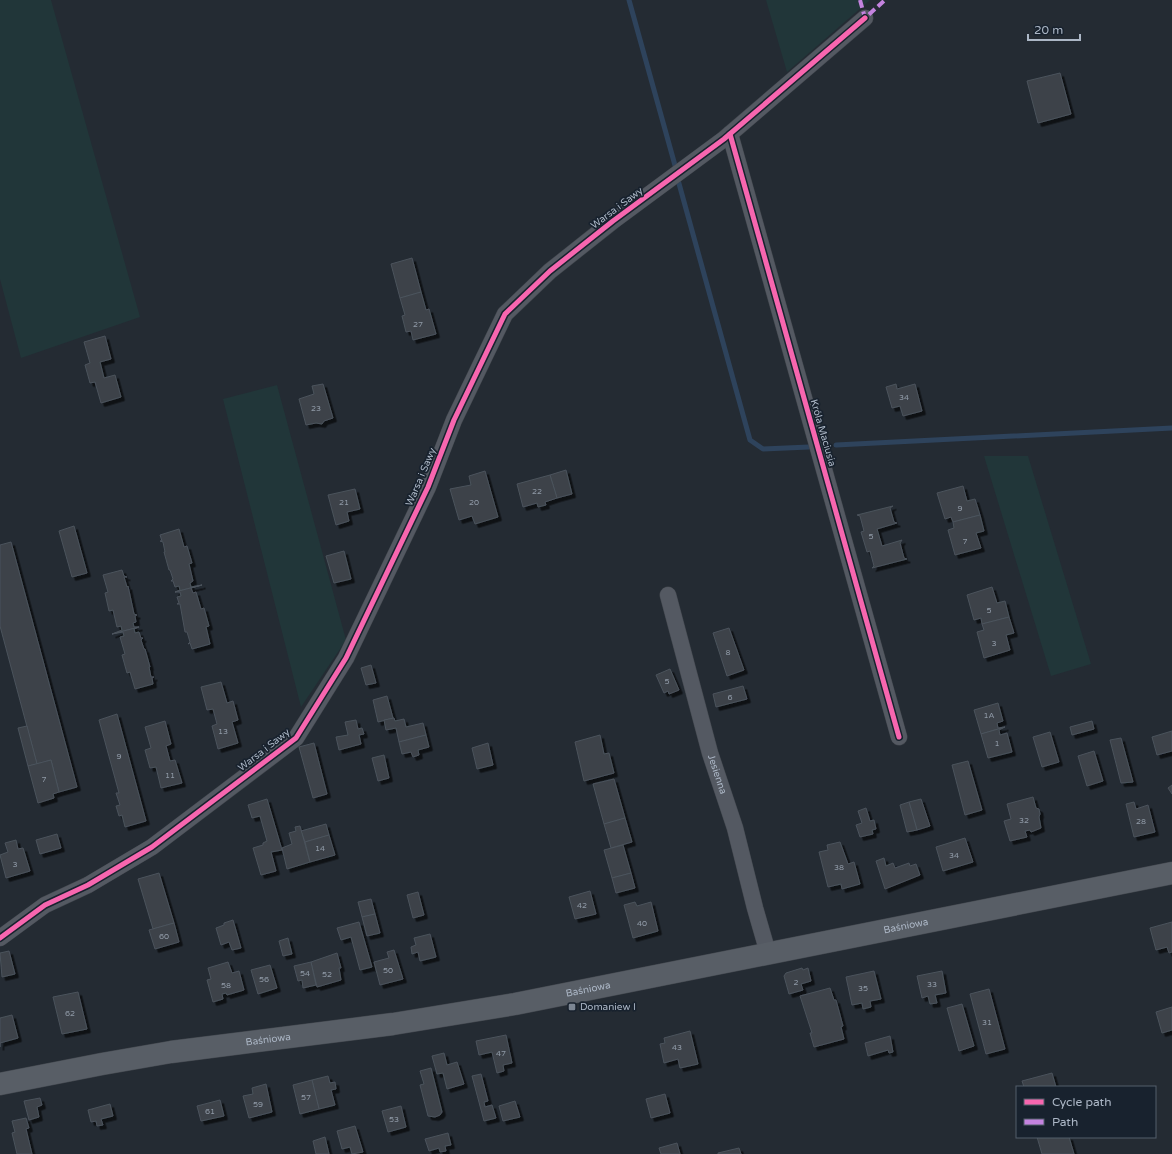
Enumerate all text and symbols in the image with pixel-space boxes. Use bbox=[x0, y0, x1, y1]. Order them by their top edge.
scale bar bbox=[1028, 16, 1080, 42]
text: 20 m bbox=[1034, 23, 1063, 37]
street label: Warsa i Sawy bbox=[589, 184, 646, 232]
house number: 27 bbox=[413, 320, 423, 329]
house number: 34 bbox=[899, 393, 909, 402]
street label: Króla Maciusia bbox=[808, 398, 838, 468]
house number: 23 bbox=[311, 404, 321, 413]
street label: Warsa i Sawy bbox=[403, 445, 439, 508]
house number: 22 bbox=[532, 487, 542, 496]
house number: 21 bbox=[339, 498, 349, 507]
house number: 20 bbox=[469, 498, 479, 507]
house number: 9 bbox=[957, 504, 963, 513]
house number: 5 bbox=[868, 532, 874, 541]
house number: 7 bbox=[962, 537, 968, 546]
house number: 5 bbox=[986, 606, 992, 615]
house number: 3 bbox=[991, 639, 997, 648]
house number: 8 bbox=[725, 648, 731, 657]
house number: 5 bbox=[664, 677, 670, 686]
house number: 6 bbox=[727, 693, 733, 702]
house number: 1A bbox=[984, 711, 995, 720]
street label: Warsa i Sawy bbox=[236, 726, 293, 774]
house number: 13 bbox=[218, 727, 228, 736]
house number: 1 bbox=[994, 739, 1000, 748]
house number: 9 bbox=[116, 752, 122, 761]
street label: Jesienna bbox=[705, 753, 729, 796]
house number: 11 bbox=[165, 771, 175, 780]
house number: 7 bbox=[41, 775, 47, 784]
house number: 32 bbox=[1019, 816, 1029, 825]
house number: 28 bbox=[1136, 817, 1146, 826]
house number: 14 bbox=[315, 844, 325, 853]
house number: 34 bbox=[949, 851, 959, 860]
house number: 3 bbox=[12, 860, 18, 869]
house number: 38 bbox=[834, 863, 844, 872]
house number: 42 bbox=[577, 901, 587, 910]
street label: Baśniowa bbox=[882, 916, 929, 936]
house number: 40 bbox=[637, 919, 647, 928]
house number: 60 bbox=[159, 932, 169, 941]
house number: 50 bbox=[383, 966, 393, 975]
house number: 54 bbox=[300, 969, 310, 978]
house number: 52 bbox=[322, 970, 332, 979]
house number: 56 bbox=[259, 975, 269, 984]
house number: 2 bbox=[793, 978, 799, 987]
street label: Baśniowa bbox=[565, 979, 612, 1000]
house number: 33 bbox=[927, 980, 937, 989]
house number: 58 bbox=[221, 981, 231, 990]
house number: 35 bbox=[858, 984, 868, 993]
place label: Domaniew I bbox=[580, 1001, 636, 1013]
marker: Domaniew I bbox=[567, 1002, 577, 1012]
house number: 62 bbox=[65, 1009, 75, 1018]
house number: 31 bbox=[982, 1018, 992, 1027]
street label: Baśniowa bbox=[245, 1031, 292, 1049]
house number: 43 bbox=[672, 1043, 682, 1052]
house number: 47 bbox=[496, 1049, 506, 1058]
legend bbox=[1016, 1086, 1156, 1138]
house number: 57 bbox=[301, 1093, 311, 1102]
text: Cycle path bbox=[1052, 1095, 1111, 1109]
house number: 59 bbox=[253, 1100, 263, 1109]
house number: 61 bbox=[205, 1107, 215, 1116]
house number: 53 bbox=[389, 1115, 399, 1124]
text: Path bbox=[1052, 1115, 1078, 1129]

